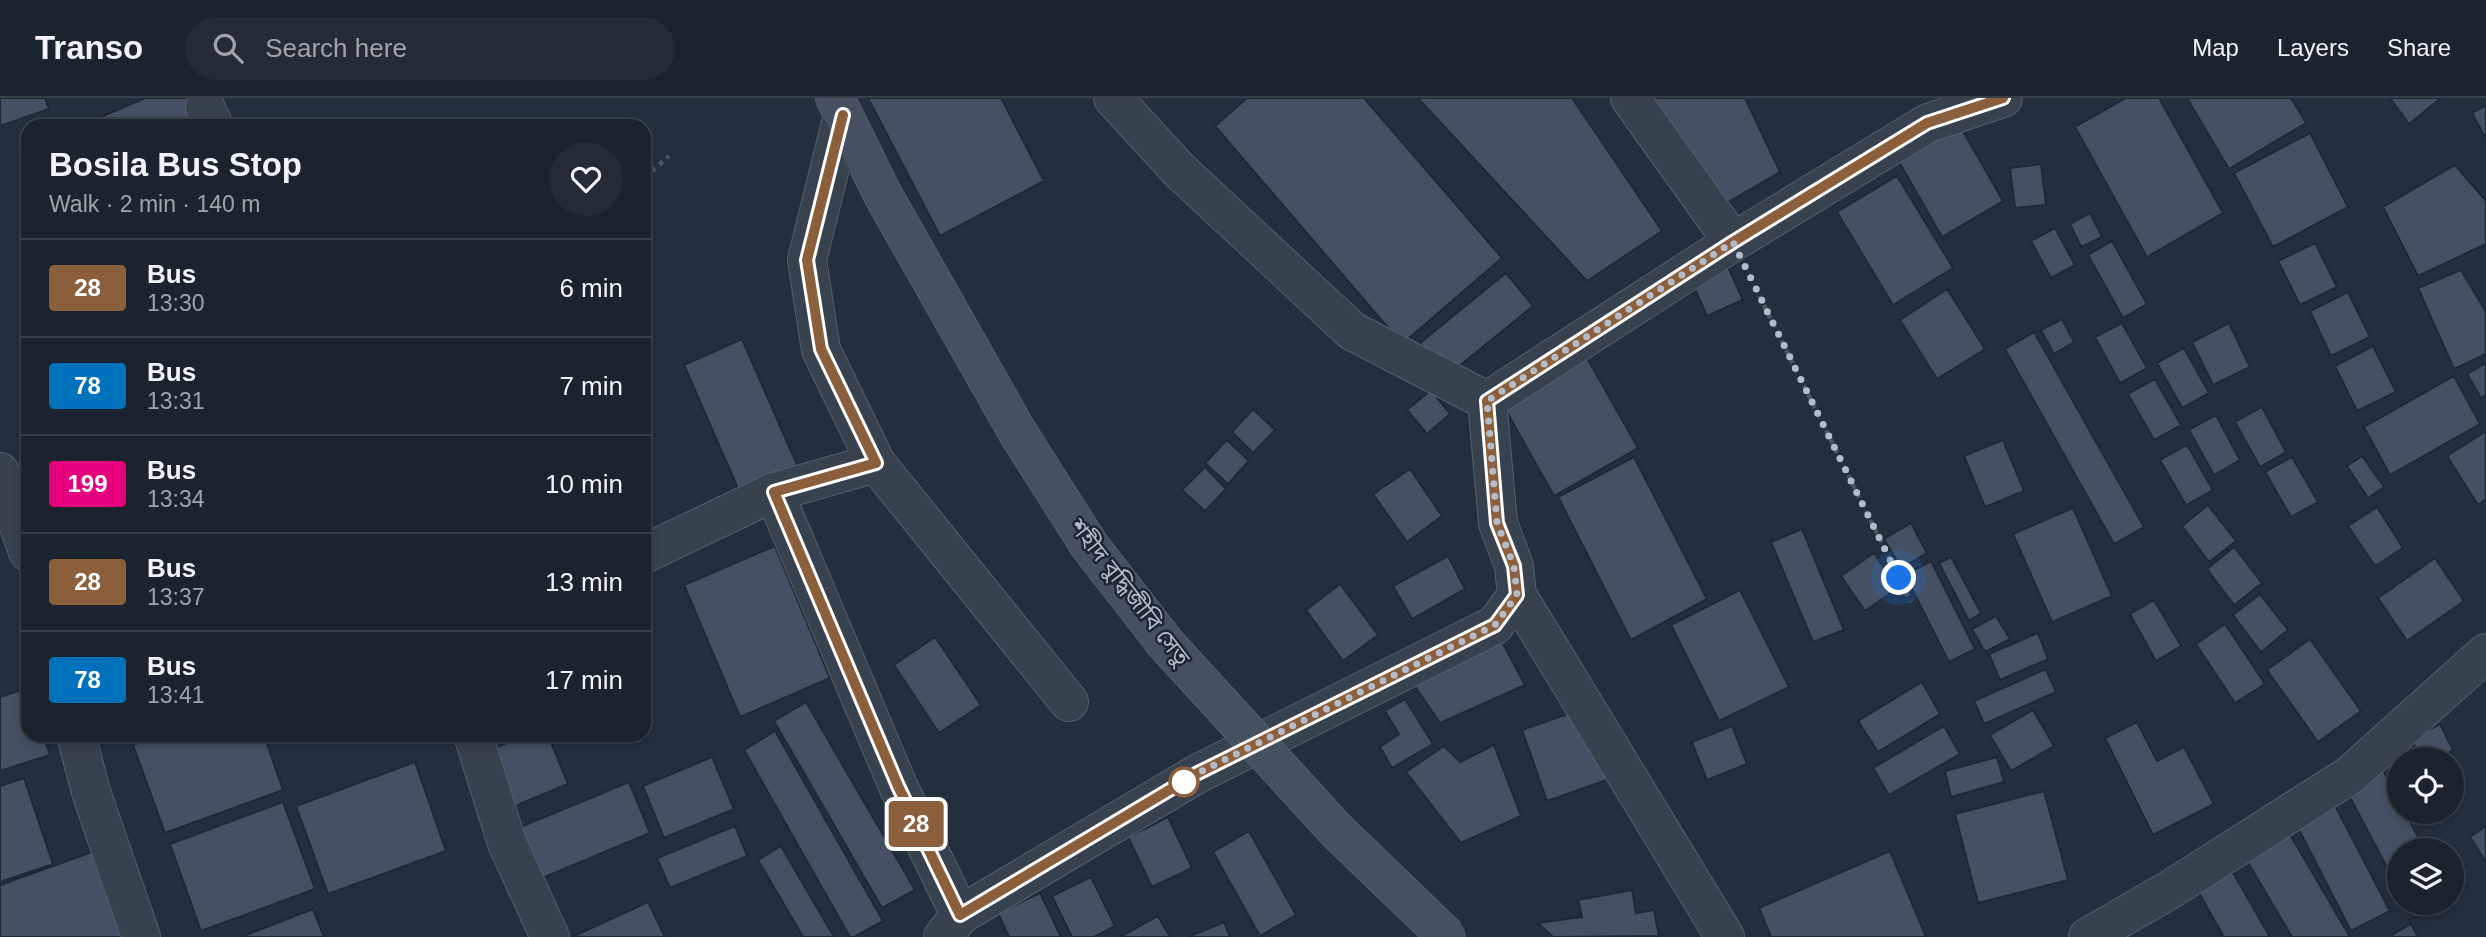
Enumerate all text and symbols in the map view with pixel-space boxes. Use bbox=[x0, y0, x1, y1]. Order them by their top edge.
search box bbox=[185, 17, 675, 80]
text: Transo bbox=[35, 29, 143, 66]
icon: search bbox=[209, 29, 247, 67]
text: Search here bbox=[265, 33, 407, 63]
text: Map bbox=[2192, 34, 2239, 61]
text: Layers bbox=[2277, 34, 2349, 61]
text: Share bbox=[2387, 34, 2451, 61]
button: heart bbox=[549, 142, 623, 216]
text: Bosila Bus Stop bbox=[49, 146, 302, 183]
text: Walk · 2 min · 140 m bbox=[49, 191, 260, 217]
text: Bus bbox=[147, 259, 196, 289]
text: 6 min bbox=[559, 273, 623, 303]
text: 28 bbox=[74, 274, 101, 301]
text: 13:30 bbox=[147, 290, 205, 316]
text: Bus bbox=[147, 357, 196, 387]
text: 7 min bbox=[559, 371, 623, 401]
text: 78 bbox=[74, 372, 101, 399]
text: 13:31 bbox=[147, 388, 205, 414]
text: Bus bbox=[147, 455, 196, 485]
text: 10 min bbox=[545, 469, 623, 499]
text: 199 bbox=[67, 470, 108, 497]
text: 13:34 bbox=[147, 486, 205, 512]
street label: শহীদ বুদ্ধিজীবি সেতু bbox=[1063, 513, 1196, 672]
text: Bus bbox=[147, 553, 196, 583]
your location bbox=[1881, 560, 1916, 595]
text: 13 min bbox=[545, 567, 623, 597]
text: 28 bbox=[74, 568, 101, 595]
text: 13:37 bbox=[147, 584, 205, 610]
text: Bus bbox=[147, 651, 196, 681]
text: 17 min bbox=[545, 665, 623, 695]
text: 78 bbox=[74, 666, 101, 693]
text: 13:41 bbox=[147, 682, 205, 708]
map controls bbox=[2387, 747, 2464, 915]
button: locate bbox=[2387, 747, 2464, 824]
unlabelled marker bbox=[1169, 767, 1199, 797]
line badge: 28 bbox=[884, 801, 948, 847]
text: 28 bbox=[903, 810, 929, 837]
button: layers bbox=[2387, 838, 2464, 915]

